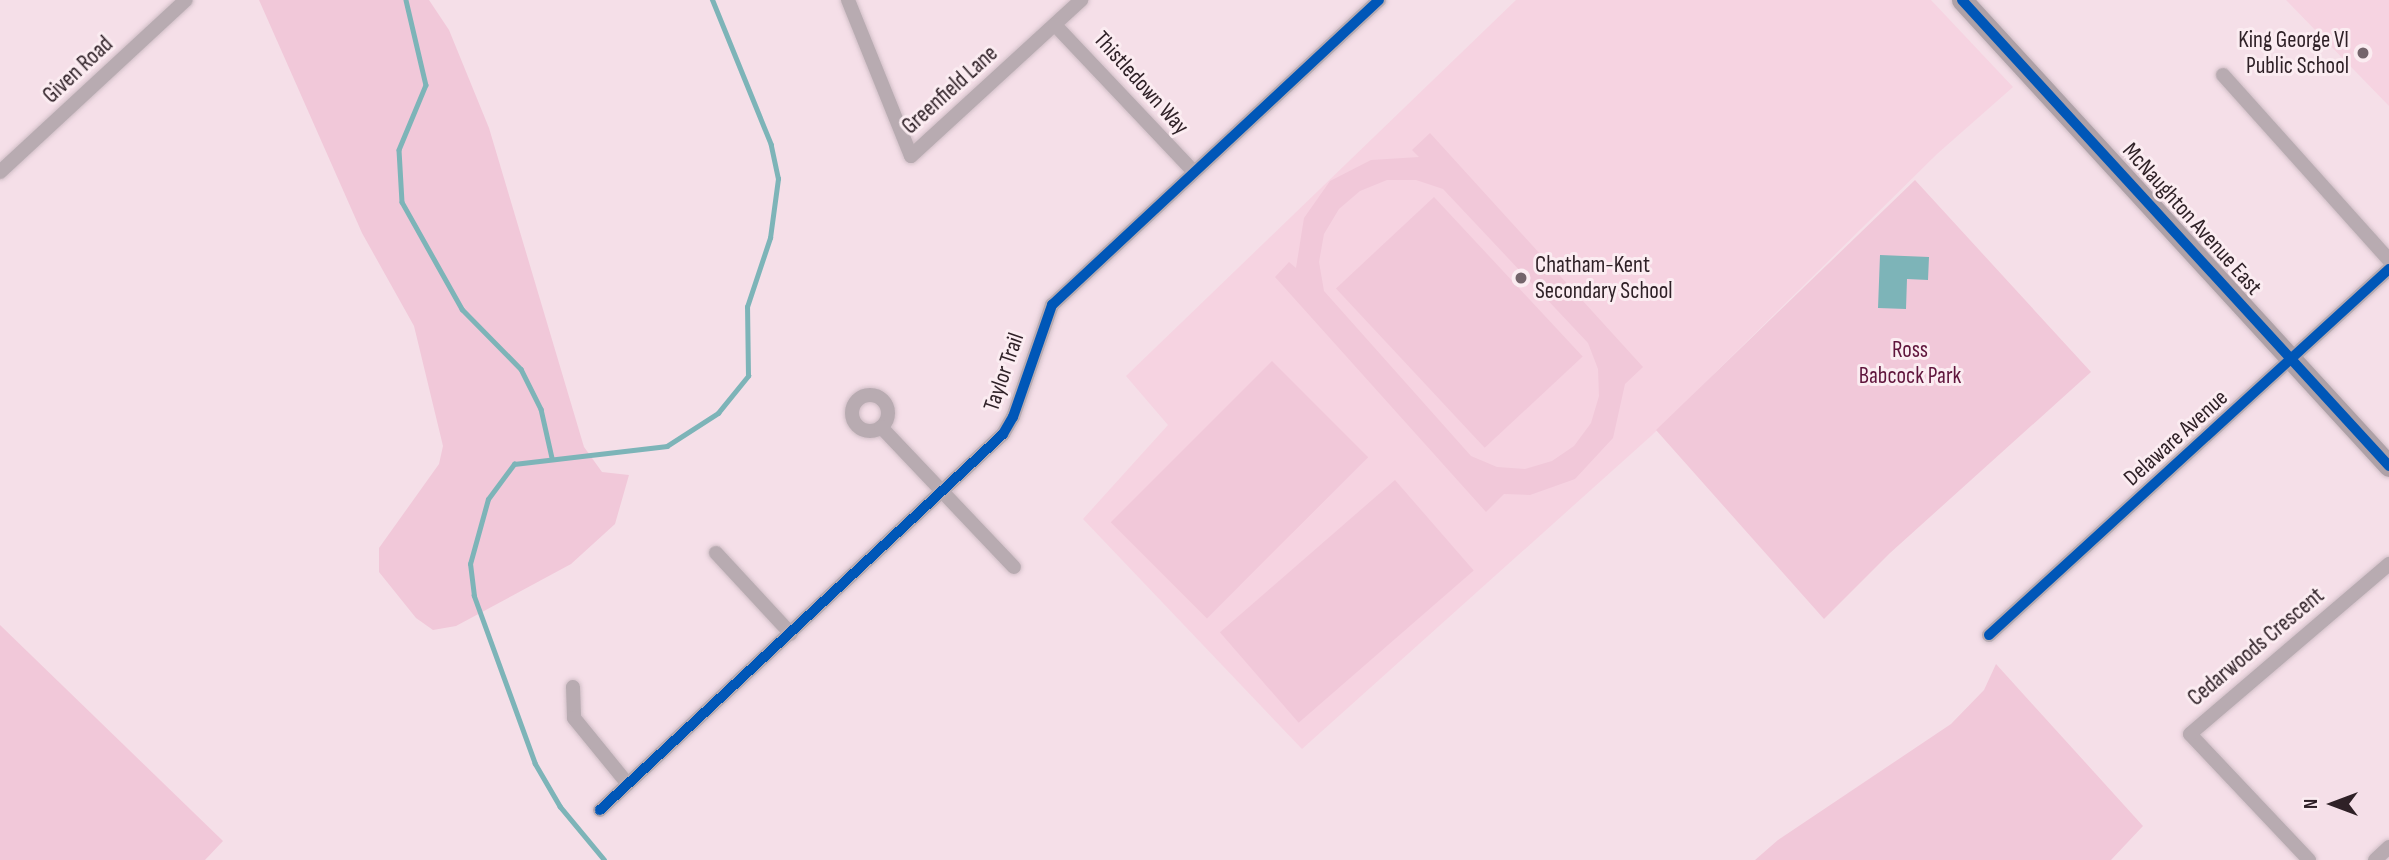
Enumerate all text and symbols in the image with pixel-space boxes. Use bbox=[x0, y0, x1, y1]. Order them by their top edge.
street label: Thistledown Way bbox=[1087, 26, 1195, 140]
place label: King George VI Public School bbox=[2238, 26, 2349, 80]
street label: Given Road bbox=[37, 31, 119, 109]
street label: Greenfield Lane bbox=[896, 40, 1004, 140]
marker: King George VI Public School bbox=[2355, 45, 2371, 61]
street label: McNaughton Avenue East bbox=[2116, 137, 2268, 301]
place label: Chatham-Kent Secondary School bbox=[1535, 251, 1673, 305]
marker: Chatham-Kent Secondary School bbox=[1513, 270, 1529, 286]
street label: Taylor Trail bbox=[978, 329, 1030, 415]
park label: Ross Babcock Park bbox=[1859, 336, 1961, 390]
street label: Delaware Avenue bbox=[2118, 384, 2234, 492]
street label: Cedarwoods Crescent bbox=[2182, 582, 2330, 712]
north arrow bbox=[2298, 769, 2368, 839]
text: N bbox=[2300, 799, 2323, 809]

